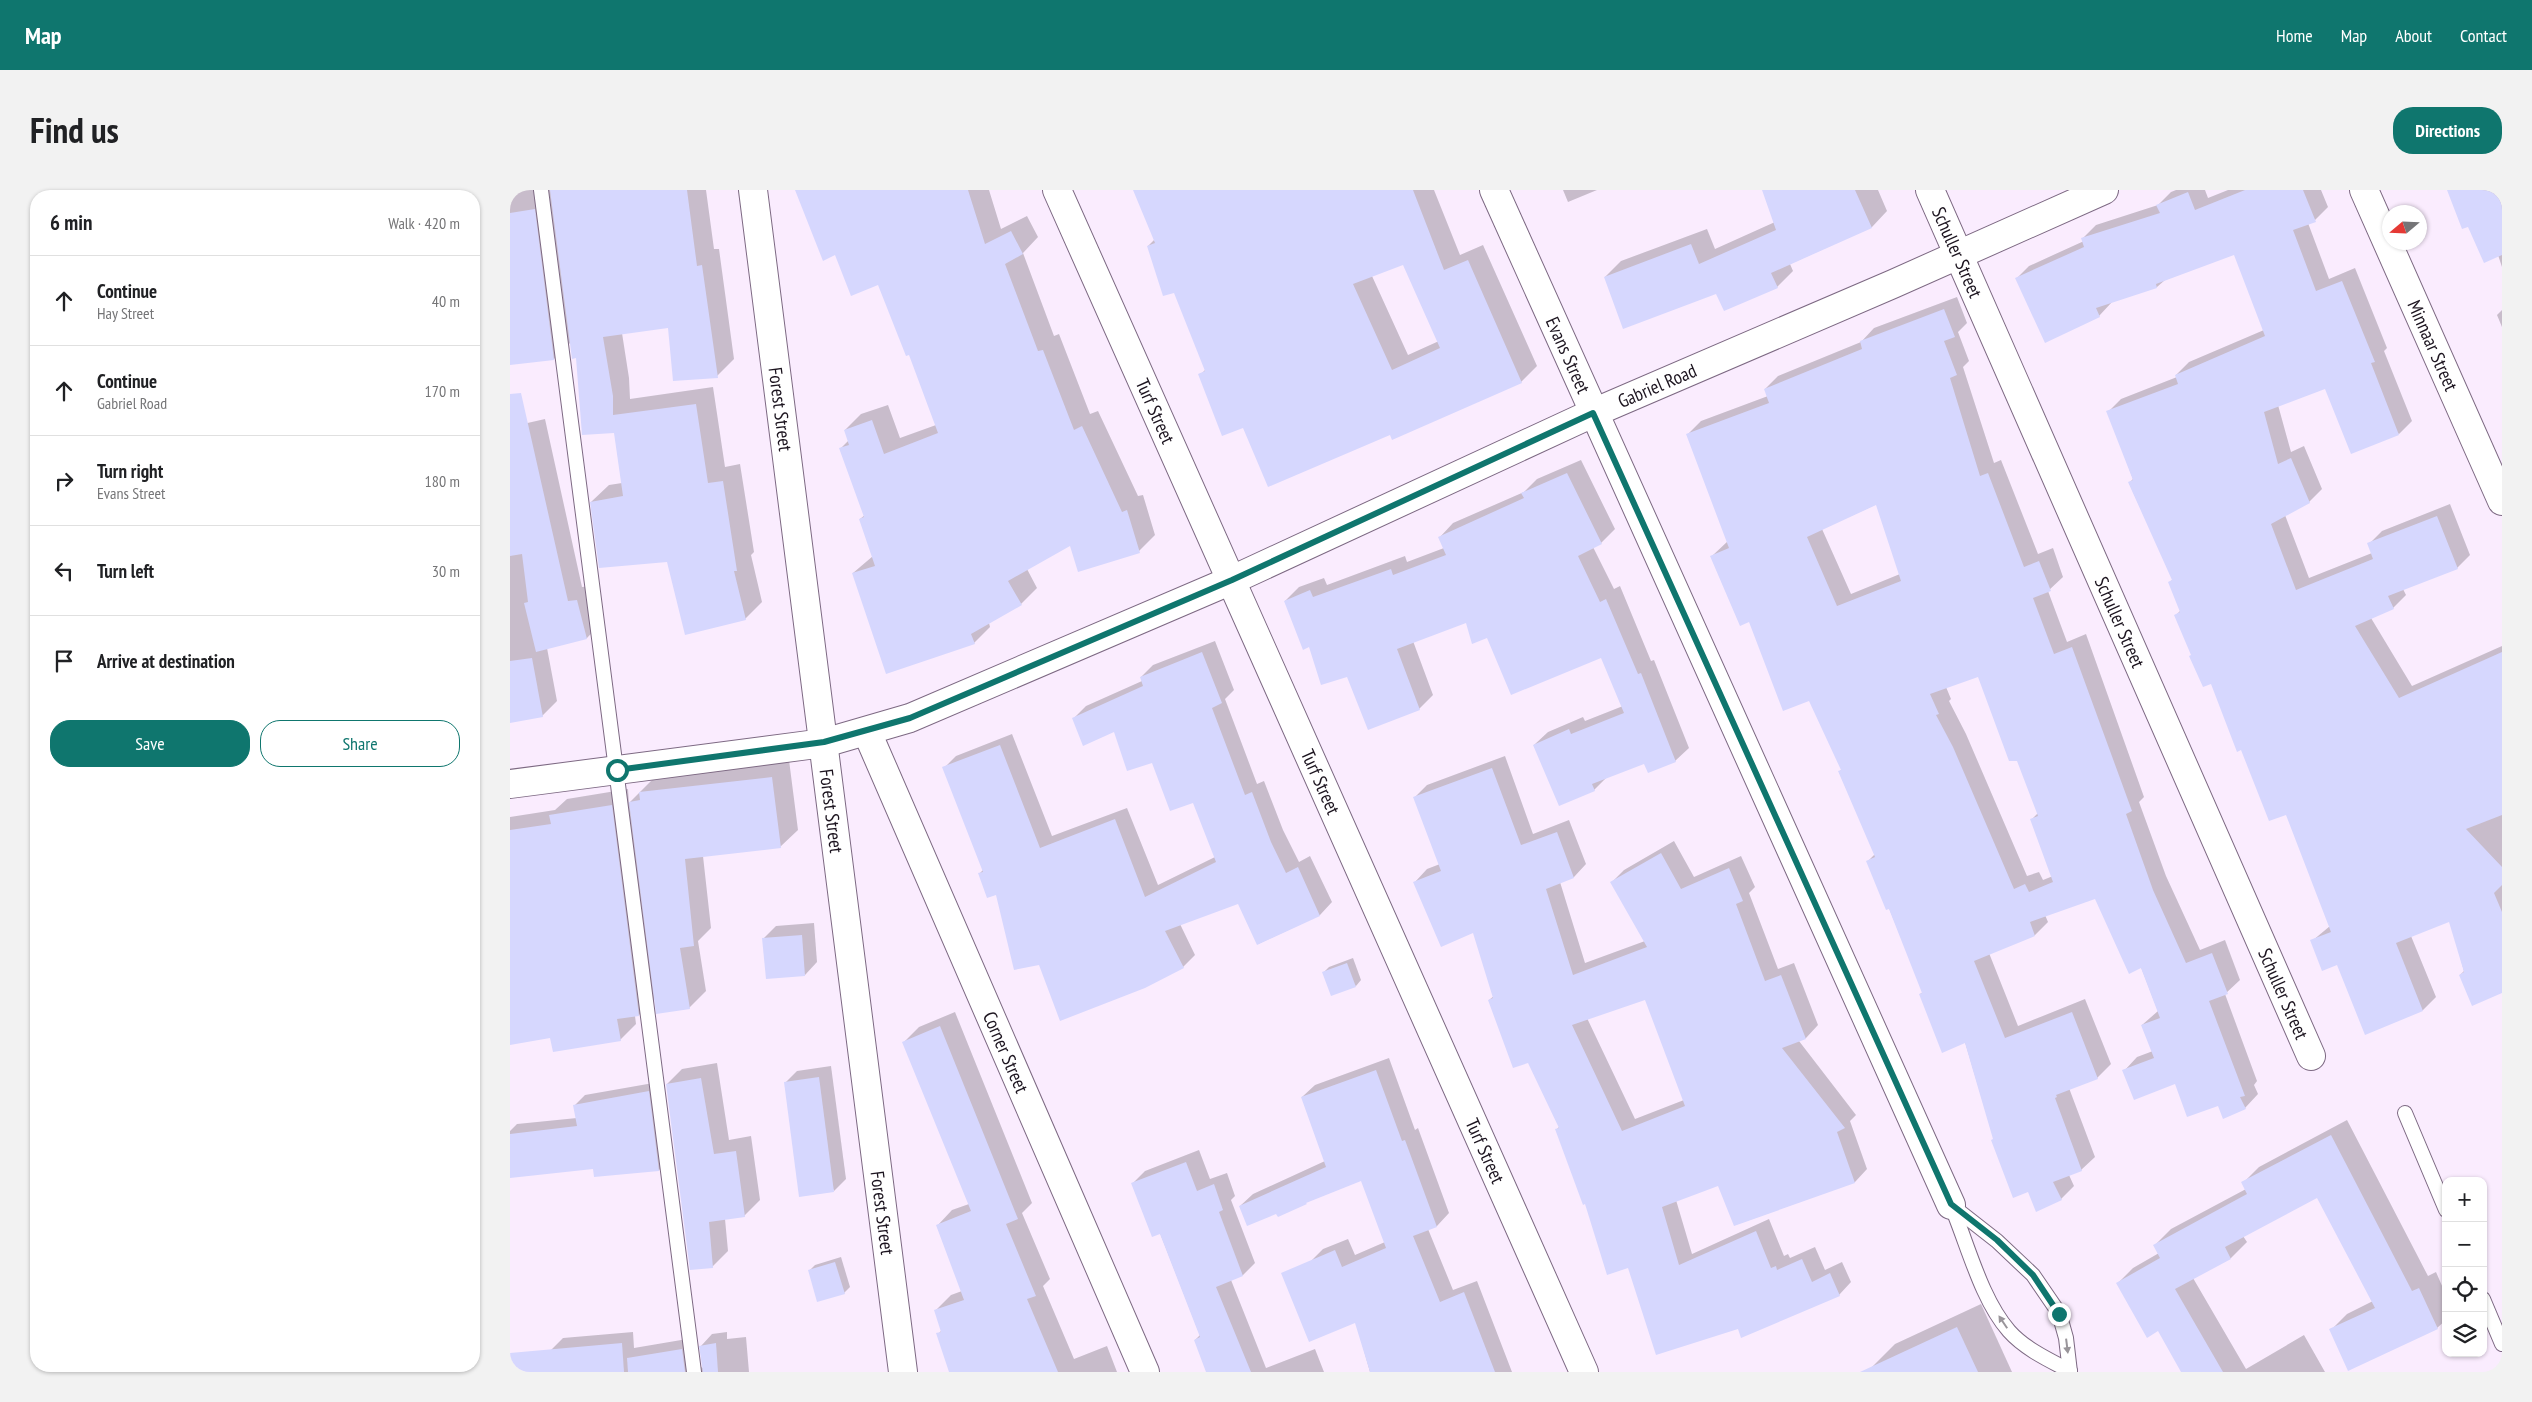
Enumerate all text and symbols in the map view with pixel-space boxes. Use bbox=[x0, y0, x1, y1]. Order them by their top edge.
text: Map bbox=[25, 20, 62, 51]
text: Home bbox=[2276, 24, 2313, 47]
text: Map bbox=[2341, 24, 2367, 47]
text: About bbox=[2395, 24, 2432, 47]
text: Contact bbox=[2460, 24, 2507, 47]
text: Find us bbox=[30, 107, 119, 153]
button: Directions bbox=[2393, 107, 2502, 154]
street label: Schuller Street bbox=[1927, 203, 1988, 302]
north arrow bbox=[2382, 205, 2427, 250]
text: 6 min bbox=[50, 209, 92, 236]
text: Walk · 420 m bbox=[388, 213, 460, 233]
text: Continue bbox=[97, 279, 157, 303]
icon: ahead bbox=[50, 287, 78, 315]
text: 40 m bbox=[432, 291, 460, 311]
street label: Minnaar Street bbox=[2402, 296, 2464, 395]
text: Hay Street bbox=[97, 303, 154, 323]
street label: Evans Street bbox=[1541, 313, 1596, 398]
street label: Gabriel Road bbox=[1614, 358, 1700, 413]
street label: Forest Street bbox=[764, 366, 798, 453]
text: Continue bbox=[97, 369, 157, 393]
street label: Turf Street bbox=[1131, 375, 1181, 448]
icon: ahead bbox=[50, 377, 78, 405]
text: 170 m bbox=[425, 381, 460, 401]
text: Gabriel Road bbox=[97, 393, 167, 413]
text: Turn right bbox=[97, 459, 163, 483]
icon: right bbox=[50, 467, 78, 495]
text: 180 m bbox=[425, 471, 460, 491]
text: Evans Street bbox=[97, 483, 165, 503]
icon: left bbox=[50, 557, 78, 585]
text: Turn left bbox=[97, 559, 154, 583]
text: 30 m bbox=[432, 561, 460, 581]
street label: Schuller Street bbox=[2090, 573, 2151, 672]
icon: arrive bbox=[50, 647, 78, 675]
text: Arrive at destination bbox=[97, 649, 235, 673]
button: Save bbox=[50, 720, 250, 767]
button: Share bbox=[260, 720, 460, 767]
street label: Turf Street bbox=[1296, 746, 1346, 819]
route start bbox=[606, 759, 629, 782]
street label: Forest Street bbox=[815, 768, 849, 855]
street label: Schuller Street bbox=[2253, 944, 2314, 1044]
street label: Corner Street bbox=[978, 1008, 1035, 1097]
street label: Turf Street bbox=[1460, 1115, 1511, 1188]
street label: Forest Street bbox=[866, 1169, 900, 1257]
map controls bbox=[2442, 1177, 2487, 1357]
button: + bbox=[2442, 1177, 2487, 1222]
button: − bbox=[2442, 1222, 2487, 1267]
button: locate bbox=[2442, 1267, 2487, 1312]
route end bbox=[2048, 1303, 2071, 1326]
button: layers bbox=[2442, 1312, 2487, 1357]
one-way arrow bbox=[1999, 1316, 2008, 1329]
one-way arrow bbox=[2063, 1338, 2071, 1354]

